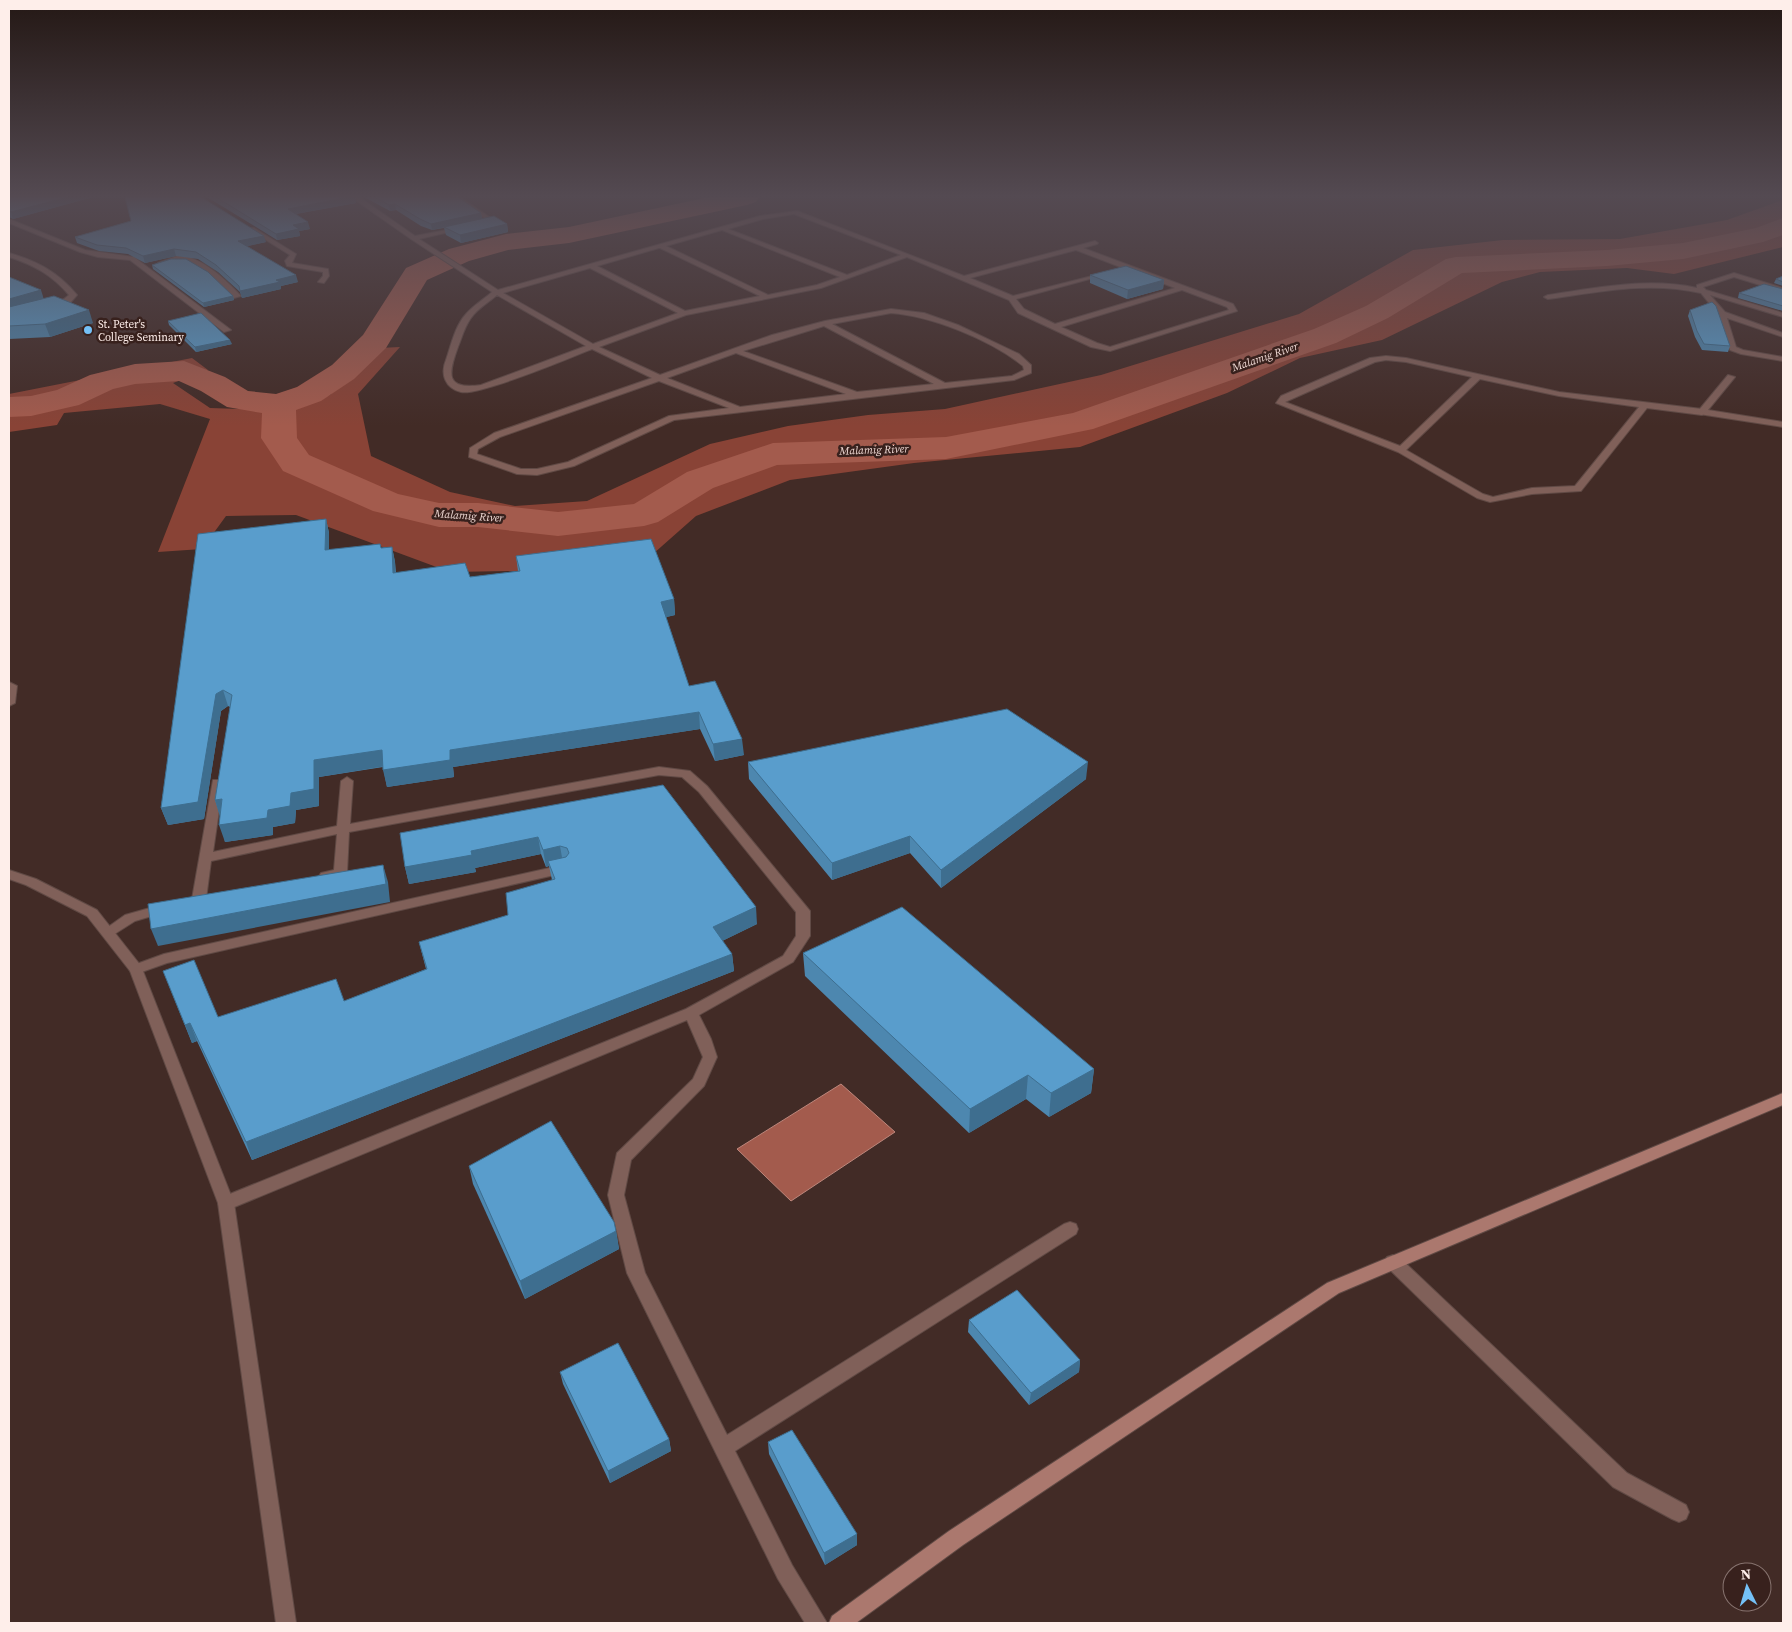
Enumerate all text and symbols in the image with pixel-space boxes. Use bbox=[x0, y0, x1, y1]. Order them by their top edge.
place label: St. Peter's College Seminary bbox=[98, 317, 184, 345]
marker: St. Peter's College Seminary bbox=[82, 324, 94, 336]
water label: Malamig River bbox=[1229, 338, 1301, 376]
water label: Malamig River bbox=[838, 441, 909, 459]
water label: Malamig River bbox=[433, 506, 505, 526]
north arrow bbox=[1722, 1562, 1772, 1612]
text: N bbox=[1740, 1564, 1752, 1584]

